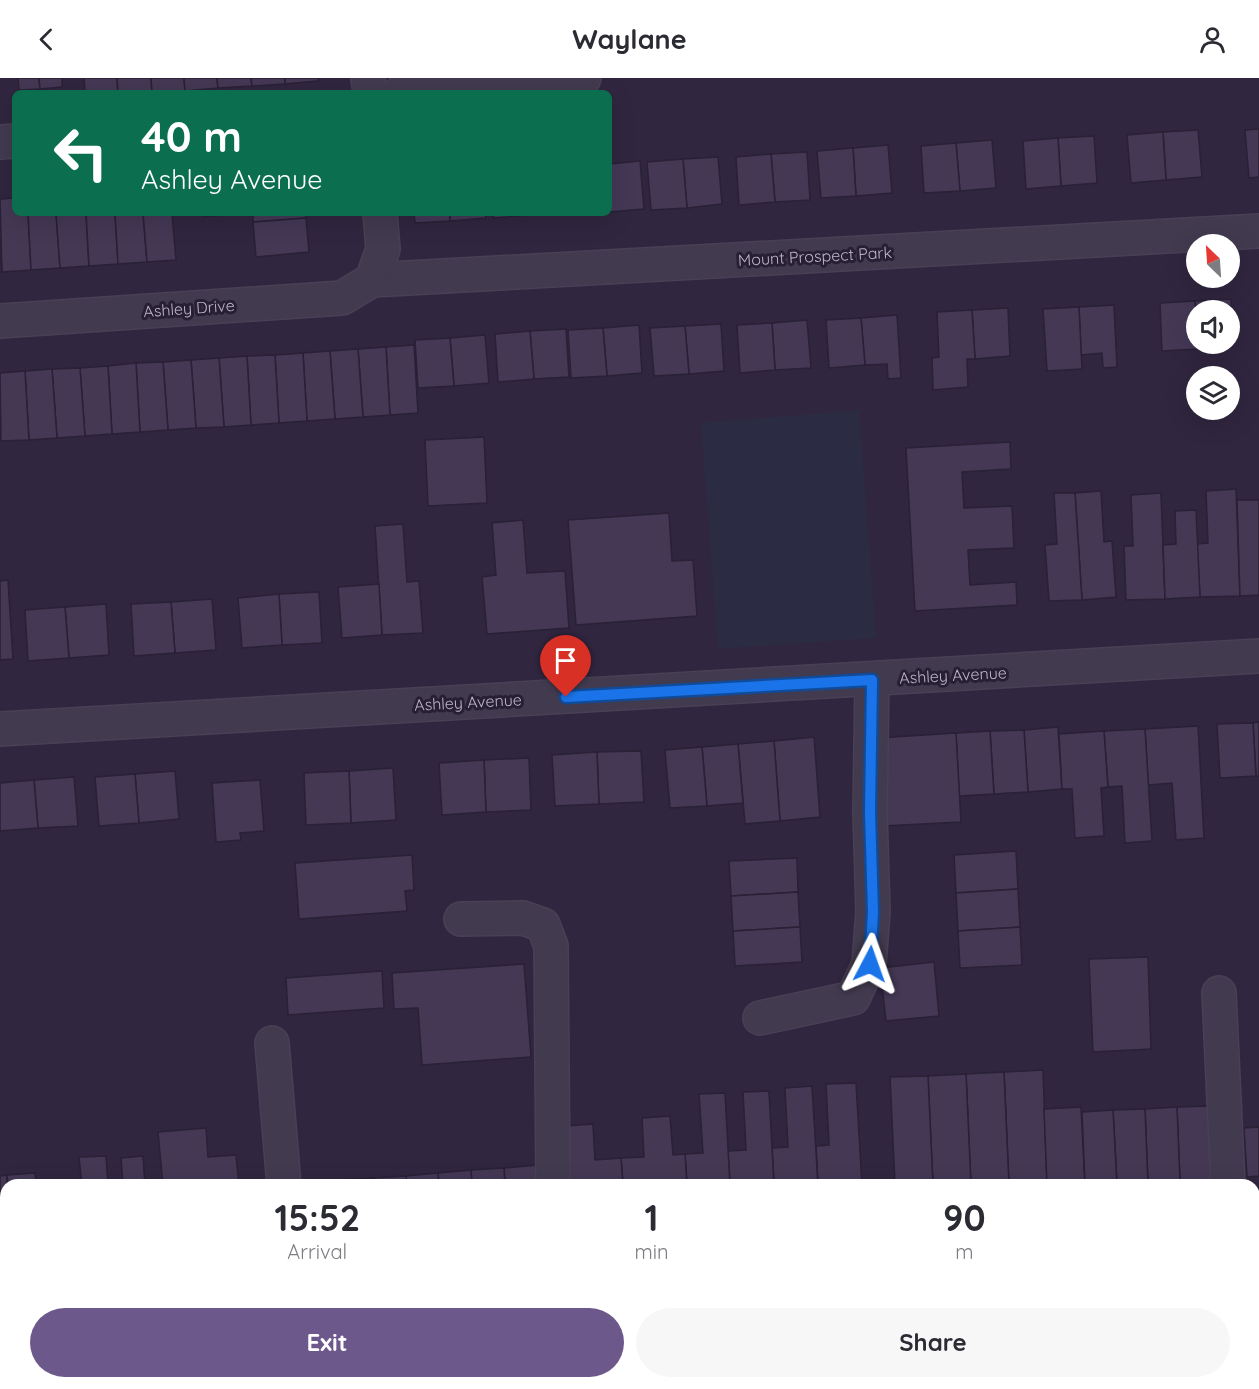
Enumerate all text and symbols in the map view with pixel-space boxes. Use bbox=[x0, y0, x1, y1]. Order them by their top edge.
text: Waylane bbox=[572, 22, 687, 56]
icon: back bbox=[30, 23, 63, 56]
icon: person bbox=[1196, 23, 1229, 56]
text: 40 m bbox=[141, 110, 242, 163]
icon: left bbox=[42, 114, 120, 192]
text: Ashley Avenue bbox=[141, 162, 323, 196]
north arrow bbox=[1186, 234, 1240, 288]
map controls bbox=[1186, 234, 1240, 420]
street label: Mount Prospect Park bbox=[737, 242, 893, 270]
street label: Ashley Drive bbox=[143, 295, 235, 321]
button: sound bbox=[1186, 300, 1240, 354]
button: layers bbox=[1186, 366, 1240, 420]
pin bbox=[540, 635, 591, 697]
icon: arrive bbox=[549, 644, 582, 677]
street label: Ashley Avenue bbox=[899, 662, 1007, 688]
street label: Ashley Avenue bbox=[414, 689, 522, 715]
position arrow bbox=[838, 932, 902, 996]
text: 15:52 bbox=[274, 1195, 360, 1240]
text: 1 bbox=[645, 1195, 659, 1240]
text: 90 bbox=[943, 1195, 986, 1240]
text: Arrival bbox=[287, 1239, 347, 1264]
text: min bbox=[635, 1239, 669, 1264]
text: m bbox=[955, 1239, 973, 1264]
button: Exit bbox=[30, 1308, 624, 1377]
button: Share bbox=[636, 1308, 1230, 1377]

